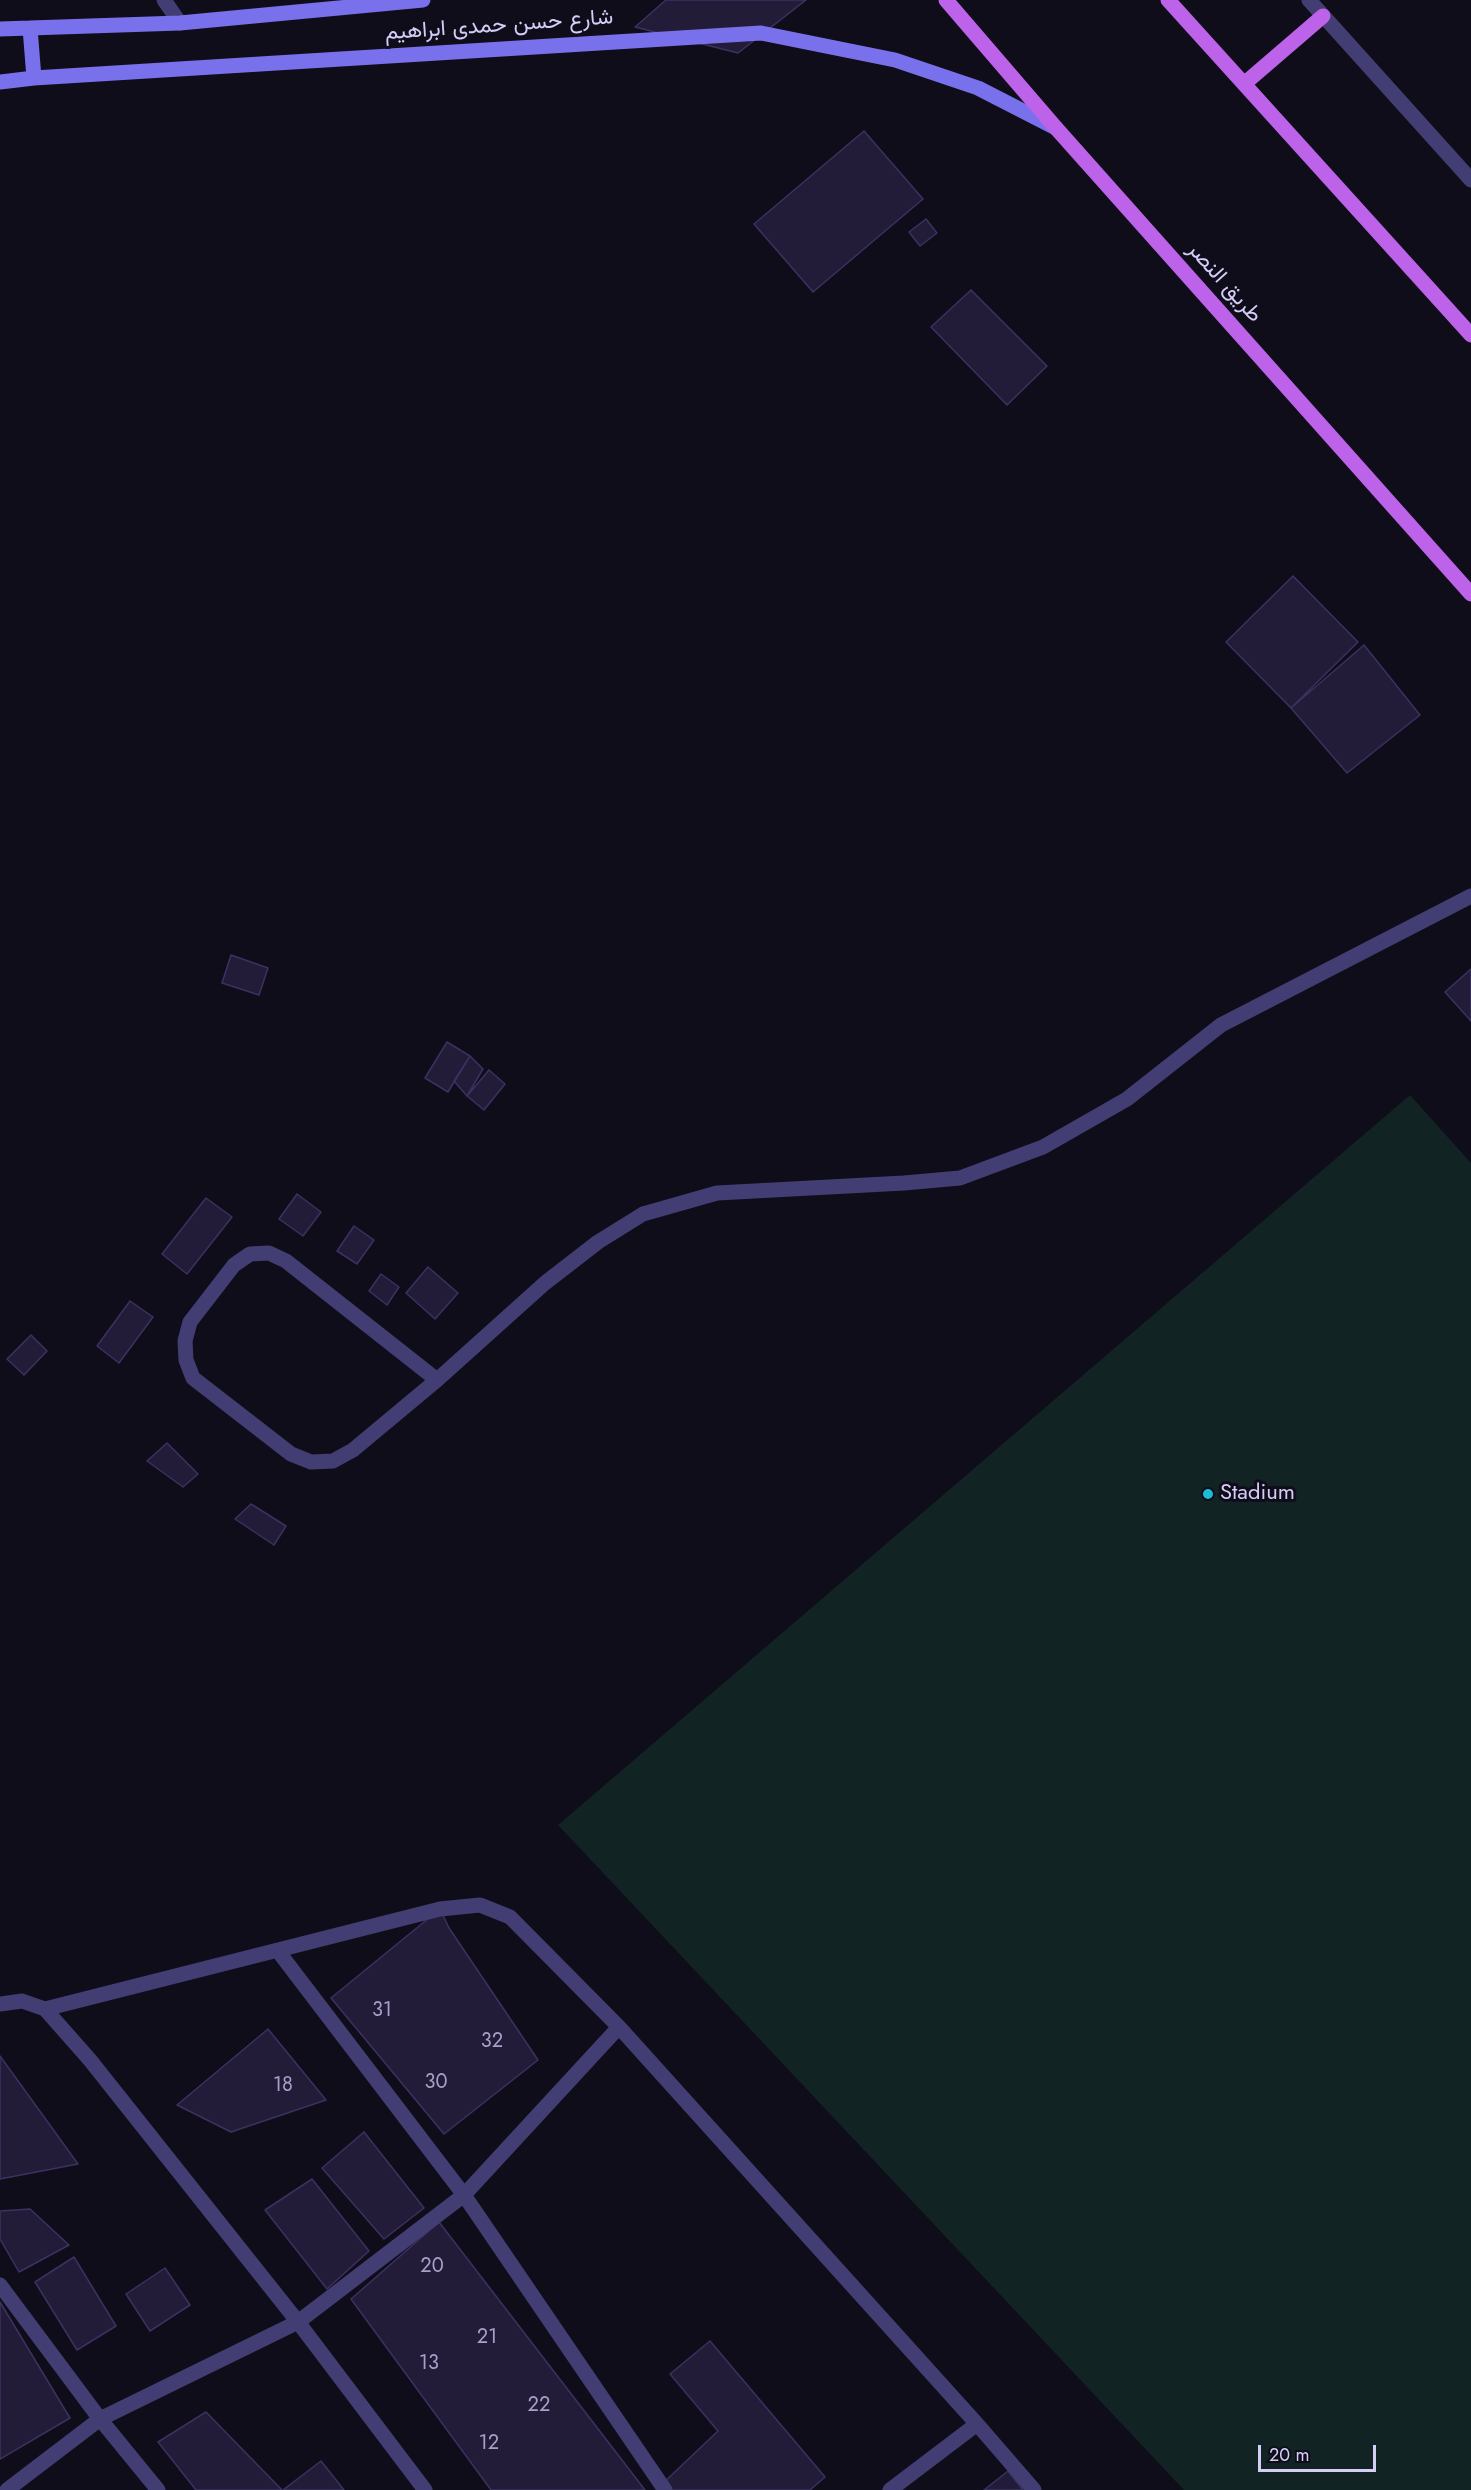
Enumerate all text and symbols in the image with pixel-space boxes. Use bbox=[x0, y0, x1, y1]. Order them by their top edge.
street label: شارع حسن حمدى ابراهيم bbox=[384, 5, 614, 47]
street label: طريق النصر bbox=[1181, 237, 1267, 329]
place label: Stadium bbox=[1220, 1481, 1295, 1507]
marker: Stadium bbox=[1201, 1487, 1215, 1501]
house number: 31 bbox=[372, 1999, 392, 2023]
house number: 32 bbox=[481, 2030, 503, 2054]
house number: 30 bbox=[425, 2071, 447, 2095]
house number: 18 bbox=[273, 2074, 293, 2098]
house number: 20 bbox=[420, 2255, 444, 2279]
house number: 21 bbox=[477, 2326, 497, 2350]
house number: 13 bbox=[419, 2352, 439, 2376]
house number: 22 bbox=[528, 2394, 550, 2418]
house number: 12 bbox=[479, 2432, 499, 2456]
scale bar bbox=[1261, 2433, 1380, 2471]
text: 20 m bbox=[1269, 2442, 1309, 2468]

